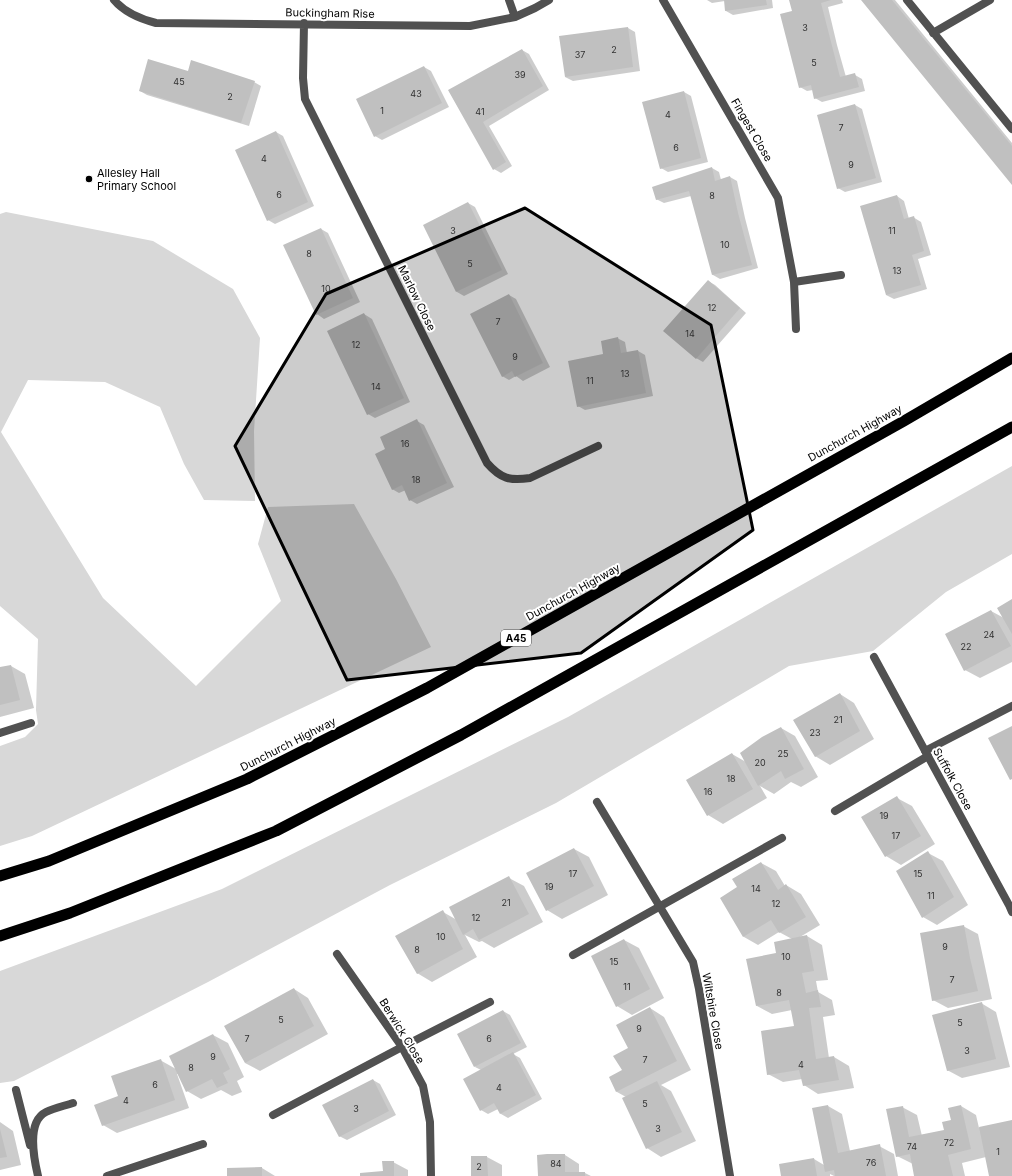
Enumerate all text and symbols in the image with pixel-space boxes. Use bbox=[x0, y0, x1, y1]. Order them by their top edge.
street label: Buckingham Rise bbox=[285, 5, 375, 21]
house number: 3 bbox=[802, 22, 808, 33]
house number: 2 bbox=[611, 44, 617, 55]
house number: 37 bbox=[575, 49, 585, 60]
house number: 5 bbox=[811, 57, 817, 68]
house number: 39 bbox=[514, 69, 526, 80]
house number: 45 bbox=[173, 76, 185, 87]
house number: 43 bbox=[410, 88, 422, 99]
house number: 2 bbox=[227, 91, 233, 102]
street label: Fingest Close bbox=[728, 96, 776, 164]
house number: 1 bbox=[380, 105, 384, 116]
house number: 41 bbox=[475, 106, 485, 117]
house number: 4 bbox=[665, 109, 671, 120]
house number: 7 bbox=[838, 122, 844, 133]
house number: 6 bbox=[673, 142, 679, 153]
house number: 4 bbox=[261, 153, 267, 164]
house number: 9 bbox=[848, 159, 854, 170]
place label: Allesley Hall Primary School bbox=[97, 166, 176, 193]
marker: Allesley Hall Primary School bbox=[84, 174, 94, 184]
house number: 6 bbox=[276, 189, 282, 200]
house number: 8 bbox=[709, 190, 715, 201]
house number: 3 bbox=[450, 225, 456, 236]
house number: 11 bbox=[888, 225, 896, 236]
house number: 10 bbox=[720, 239, 730, 250]
house number: 8 bbox=[306, 248, 312, 259]
house number: 5 bbox=[467, 258, 473, 269]
street label: Marlow Close bbox=[395, 263, 439, 333]
house number: 13 bbox=[892, 265, 902, 276]
house number: 10 bbox=[321, 283, 331, 294]
house number: 12 bbox=[707, 302, 717, 313]
house number: 7 bbox=[495, 316, 501, 327]
house number: 14 bbox=[685, 328, 695, 339]
house number: 12 bbox=[351, 339, 361, 350]
house number: 9 bbox=[512, 351, 518, 362]
house number: 13 bbox=[620, 368, 630, 379]
house number: 11 bbox=[586, 375, 594, 386]
house number: 14 bbox=[371, 381, 381, 392]
street label: Dunchurch Highway bbox=[806, 401, 904, 465]
house number: 16 bbox=[400, 438, 410, 449]
house number: 18 bbox=[411, 474, 421, 485]
street label: Dunchurch Highway bbox=[524, 560, 622, 624]
house number: 24 bbox=[983, 629, 995, 640]
road number: A45 bbox=[501, 630, 531, 646]
house number: 22 bbox=[961, 641, 971, 652]
street label: Dunchurch Highway bbox=[238, 714, 338, 774]
house number: 21 bbox=[833, 714, 843, 725]
house number: 23 bbox=[809, 727, 821, 738]
street label: Suffolk Close bbox=[930, 745, 976, 813]
house number: 25 bbox=[778, 748, 788, 759]
house number: 20 bbox=[754, 757, 766, 768]
house number: 18 bbox=[726, 773, 736, 784]
house number: 16 bbox=[703, 786, 713, 797]
house number: 19 bbox=[879, 810, 889, 821]
house number: 17 bbox=[892, 830, 900, 841]
house number: 17 bbox=[569, 868, 577, 879]
house number: 15 bbox=[913, 868, 923, 879]
house number: 19 bbox=[544, 881, 554, 892]
house number: 14 bbox=[751, 883, 761, 894]
house number: 11 bbox=[927, 890, 935, 901]
house number: 21 bbox=[501, 897, 511, 908]
house number: 12 bbox=[771, 898, 781, 909]
house number: 12 bbox=[471, 912, 481, 923]
house number: 10 bbox=[436, 931, 446, 942]
house number: 9 bbox=[942, 941, 948, 952]
house number: 8 bbox=[414, 944, 420, 955]
house number: 10 bbox=[781, 951, 791, 962]
house number: 15 bbox=[609, 956, 619, 967]
street label: Wiltshire Close bbox=[699, 971, 727, 1051]
house number: 7 bbox=[949, 974, 955, 985]
house number: 11 bbox=[623, 981, 631, 992]
house number: 8 bbox=[776, 987, 782, 998]
street label: Berwick Close bbox=[376, 996, 428, 1066]
house number: 5 bbox=[278, 1014, 284, 1025]
house number: 5 bbox=[957, 1017, 963, 1028]
house number: 9 bbox=[636, 1023, 642, 1034]
house number: 7 bbox=[244, 1033, 250, 1044]
house number: 6 bbox=[486, 1033, 492, 1044]
house number: 3 bbox=[964, 1045, 970, 1056]
house number: 9 bbox=[210, 1051, 216, 1062]
house number: 7 bbox=[642, 1054, 648, 1065]
house number: 4 bbox=[798, 1059, 804, 1070]
house number: 8 bbox=[188, 1062, 194, 1073]
house number: 6 bbox=[152, 1079, 158, 1090]
house number: 4 bbox=[496, 1082, 502, 1093]
house number: 4 bbox=[123, 1095, 129, 1106]
house number: 5 bbox=[642, 1098, 648, 1109]
house number: 3 bbox=[353, 1103, 359, 1114]
house number: 3 bbox=[655, 1123, 661, 1134]
house number: 72 bbox=[944, 1137, 954, 1148]
house number: 74 bbox=[907, 1141, 917, 1152]
house number: 1 bbox=[996, 1146, 1000, 1157]
house number: 76 bbox=[866, 1157, 877, 1168]
house number: 84 bbox=[550, 1158, 562, 1169]
house number: 2 bbox=[476, 1161, 482, 1172]

